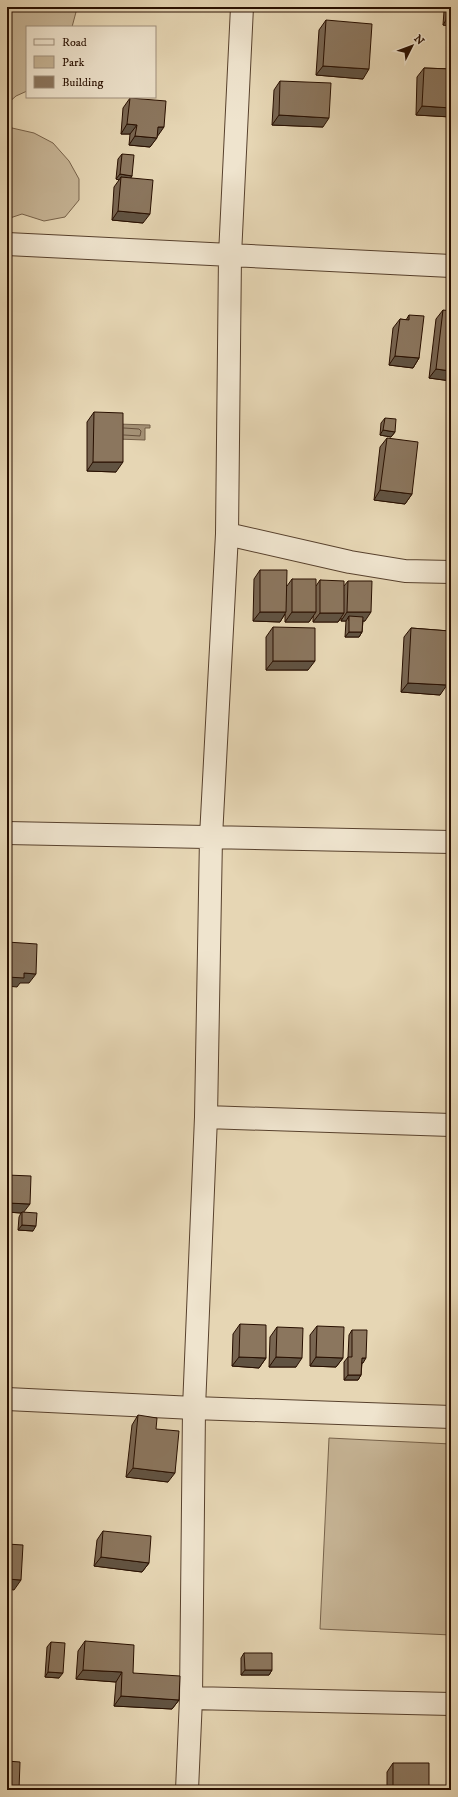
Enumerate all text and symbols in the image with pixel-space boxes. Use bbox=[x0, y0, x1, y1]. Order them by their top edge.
legend bbox=[26, 26, 156, 98]
north arrow bbox=[392, 26, 432, 66]
text: N bbox=[410, 32, 427, 48]
text: Road bbox=[62, 35, 87, 50]
text: Park bbox=[62, 55, 84, 70]
text: Building bbox=[62, 75, 103, 90]

